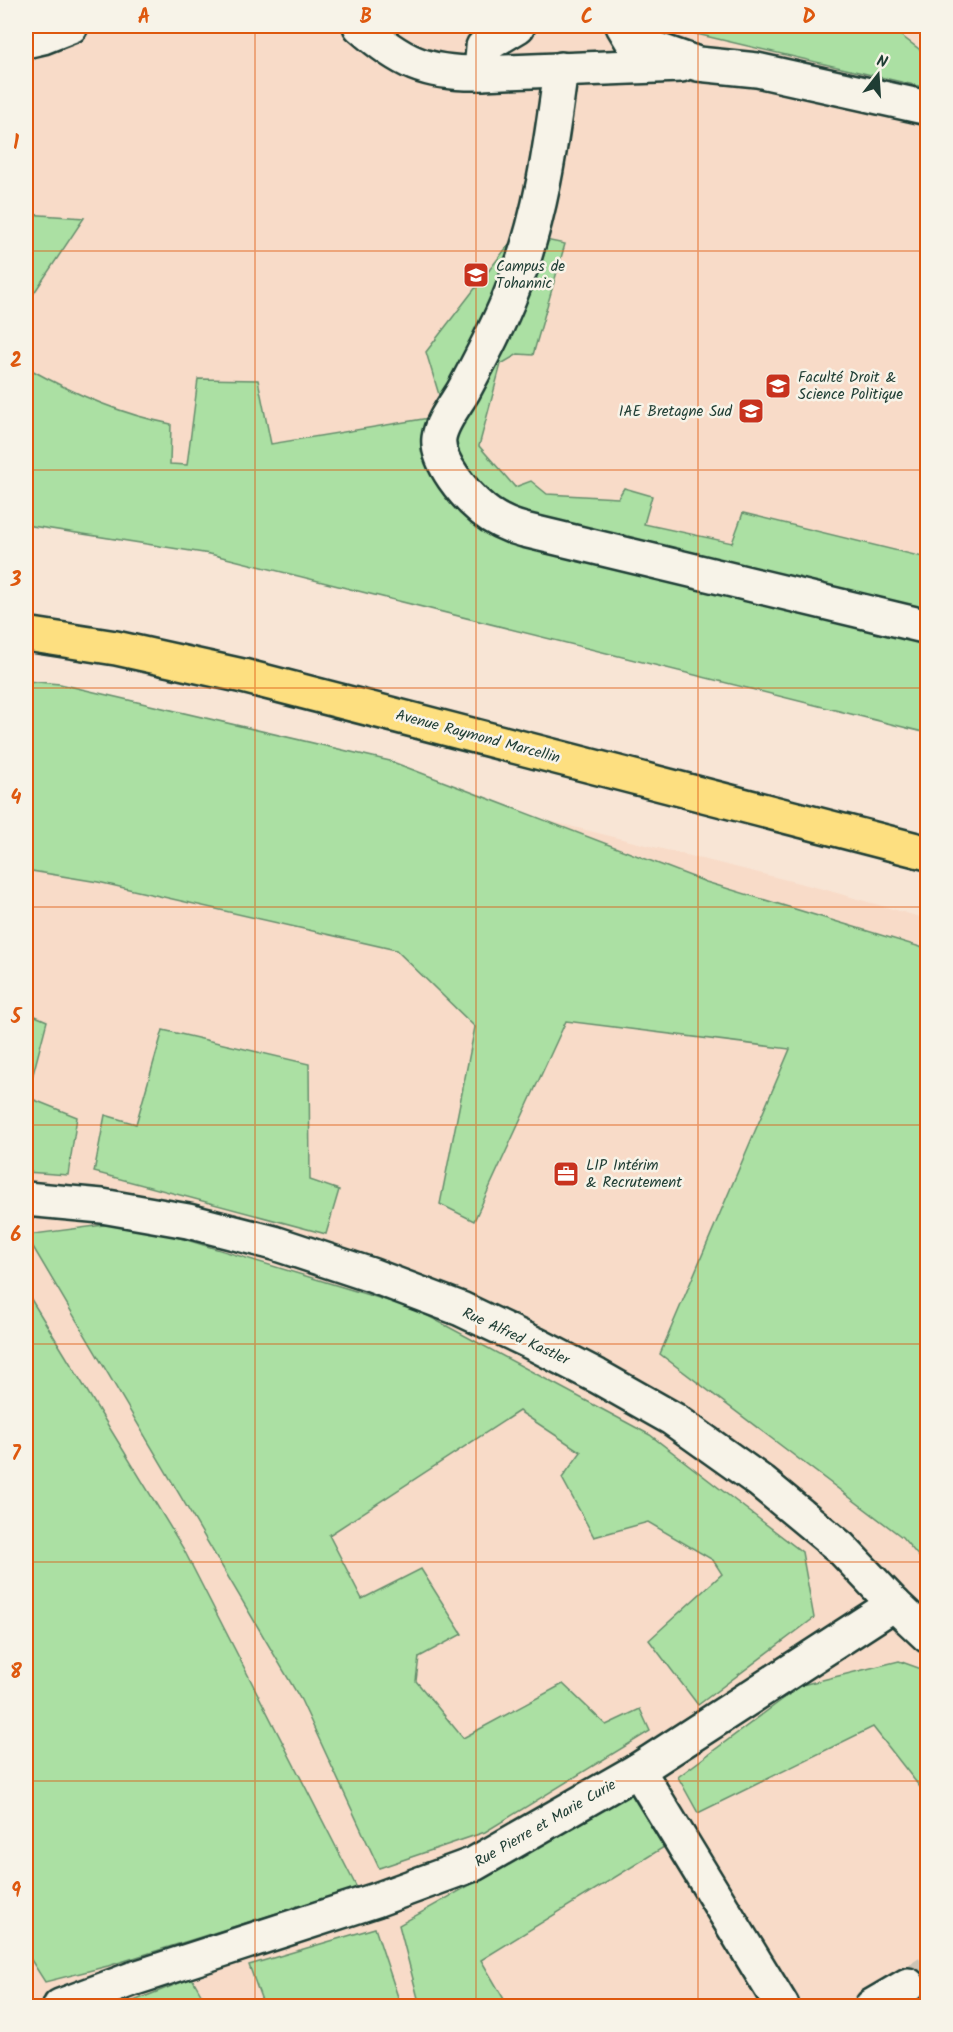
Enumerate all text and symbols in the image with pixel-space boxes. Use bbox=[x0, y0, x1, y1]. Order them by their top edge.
text: A bbox=[138, 2, 150, 34]
text: B bbox=[360, 2, 372, 34]
text: C bbox=[581, 2, 593, 34]
text: D bbox=[802, 2, 816, 34]
north arrow bbox=[848, 45, 908, 105]
text: N bbox=[873, 49, 890, 76]
text: 1 bbox=[13, 128, 19, 160]
place label: Campus de Tohannic bbox=[496, 255, 565, 296]
school or university icon: Campus de Tohannic bbox=[461, 260, 491, 290]
text: 2 bbox=[10, 346, 22, 378]
place label: Faculté Droit & Science Politique bbox=[798, 366, 903, 407]
school or university icon: Faculté Droit & Science Politique bbox=[763, 371, 793, 401]
school or university icon: IAE Bretagne Sud bbox=[736, 396, 766, 426]
place label: IAE Bretagne Sud bbox=[619, 400, 733, 424]
text: 3 bbox=[10, 565, 22, 597]
street label: Avenue Raymond Marcellin bbox=[393, 703, 563, 770]
text: 4 bbox=[11, 783, 22, 815]
text: 5 bbox=[10, 1002, 23, 1034]
place label: LIP Intérim & Recrutement bbox=[586, 1154, 682, 1195]
office icon: LIP Intérim & Recrutement bbox=[551, 1159, 581, 1189]
text: 6 bbox=[11, 1220, 22, 1252]
street label: Rue Alfred Kastler bbox=[458, 1302, 574, 1373]
text: 7 bbox=[11, 1439, 21, 1471]
text: 8 bbox=[10, 1657, 22, 1689]
street label: Rue Pierre et Marie Curie bbox=[470, 1773, 621, 1874]
text: 9 bbox=[11, 1876, 21, 1908]

